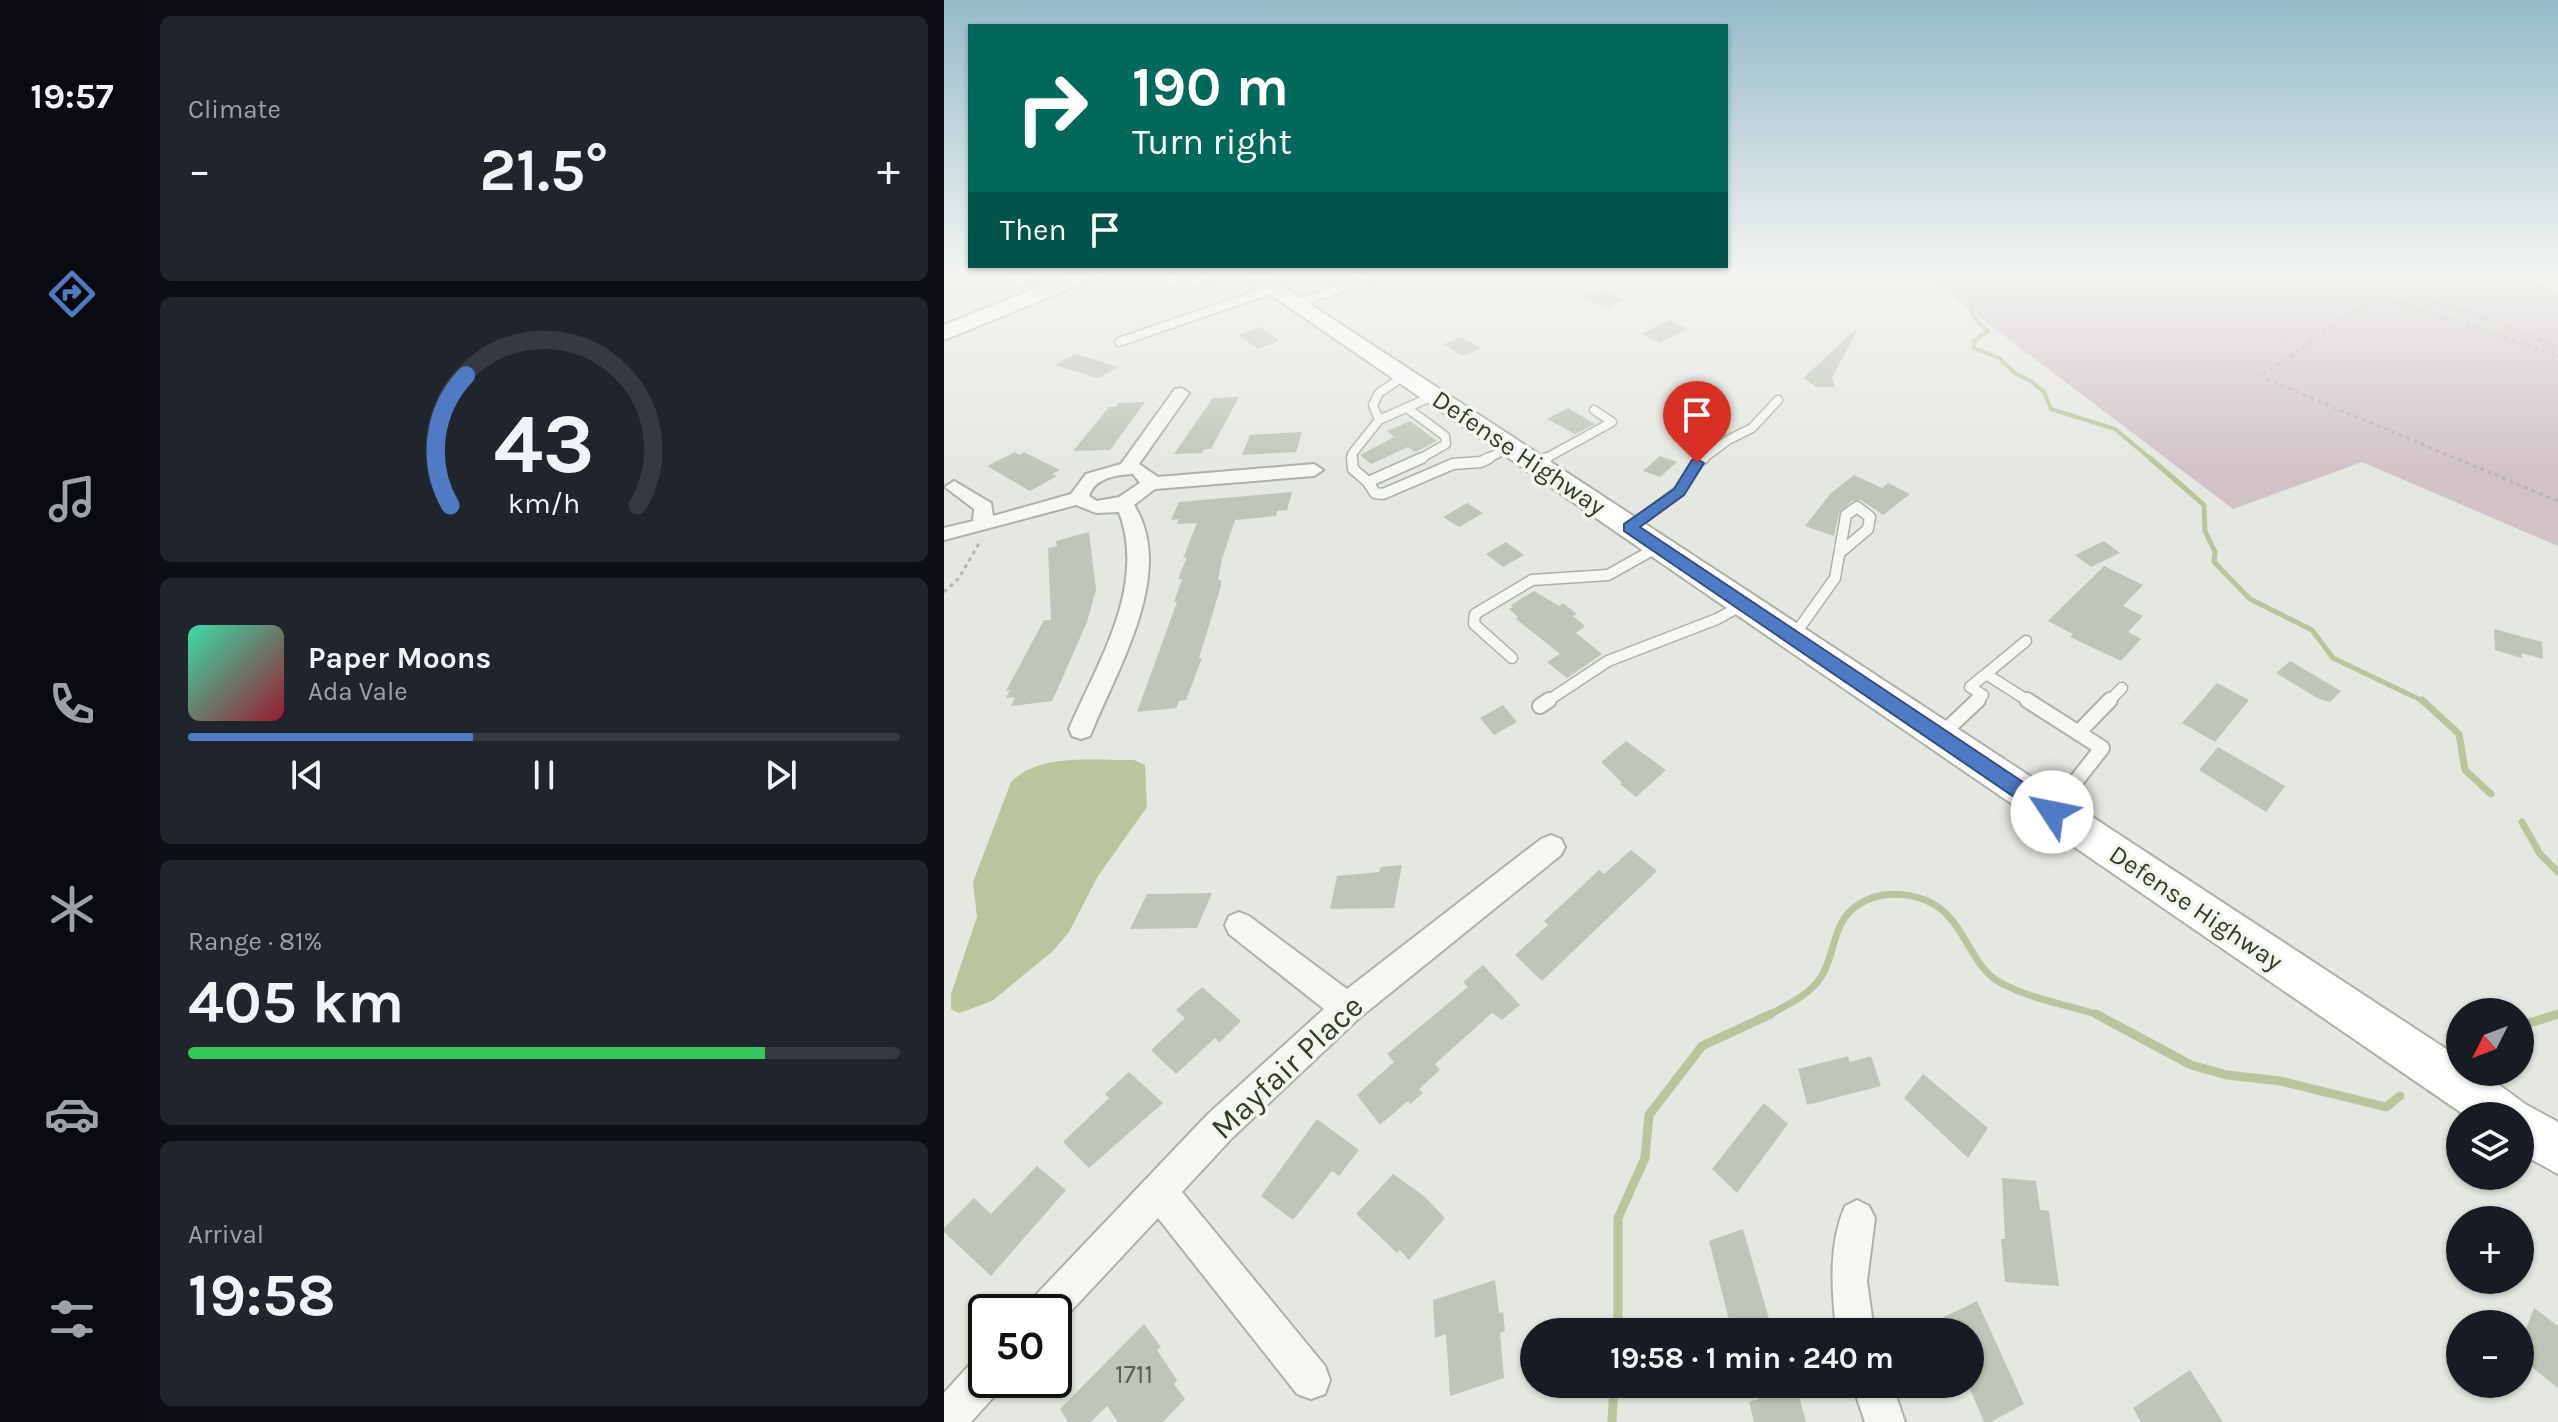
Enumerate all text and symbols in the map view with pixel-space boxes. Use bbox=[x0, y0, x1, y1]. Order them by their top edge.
text: 190 m bbox=[1132, 54, 1289, 119]
icon: right bbox=[1000, 56, 1104, 160]
text: 19:57 bbox=[30, 75, 114, 117]
text: Climate bbox=[188, 94, 281, 125]
text: Turn right bbox=[1132, 121, 1292, 163]
text: 21.5° bbox=[480, 135, 608, 205]
text: − bbox=[188, 145, 211, 196]
text: + bbox=[877, 145, 900, 196]
icon: arrive bbox=[1083, 208, 1127, 252]
text: Then bbox=[1000, 212, 1067, 248]
icon: directions bbox=[44, 266, 100, 322]
pin bbox=[1663, 381, 1731, 463]
street label: Defense Highway bbox=[1426, 384, 1612, 522]
icon: arrive bbox=[1675, 393, 1719, 437]
text: 43 bbox=[493, 395, 595, 492]
icon: music bbox=[44, 471, 100, 527]
text: km/h bbox=[508, 487, 580, 520]
text: Paper Moons bbox=[308, 640, 491, 676]
icon: phone bbox=[44, 676, 100, 732]
text: Ada Vale bbox=[308, 676, 408, 707]
icon: previous bbox=[285, 753, 329, 797]
icon: pause bbox=[522, 753, 566, 797]
icon: next bbox=[759, 753, 803, 797]
position arrow bbox=[2010, 770, 2094, 854]
street label: Defense Highway bbox=[2103, 839, 2289, 977]
icon: climate bbox=[44, 881, 100, 937]
text: Range · 81% bbox=[188, 926, 322, 957]
text: 405 km bbox=[188, 967, 404, 1037]
street label: Mayfair Place bbox=[1203, 987, 1371, 1147]
north arrow bbox=[2446, 998, 2534, 1086]
map controls bbox=[2446, 998, 2534, 1398]
icon: car bbox=[44, 1086, 100, 1142]
button: layers bbox=[2446, 1102, 2534, 1190]
button: + bbox=[2446, 1206, 2534, 1294]
text: Arrival bbox=[188, 1219, 264, 1250]
text: 19:58 bbox=[188, 1260, 336, 1330]
icon: filters bbox=[44, 1291, 100, 1347]
speed limit sign: 50 bbox=[968, 1294, 1072, 1398]
button: − bbox=[2446, 1310, 2534, 1398]
text: 19:58 · 1 min · 240 m bbox=[1610, 1340, 1894, 1376]
house number: 1711 bbox=[1115, 1359, 1153, 1390]

